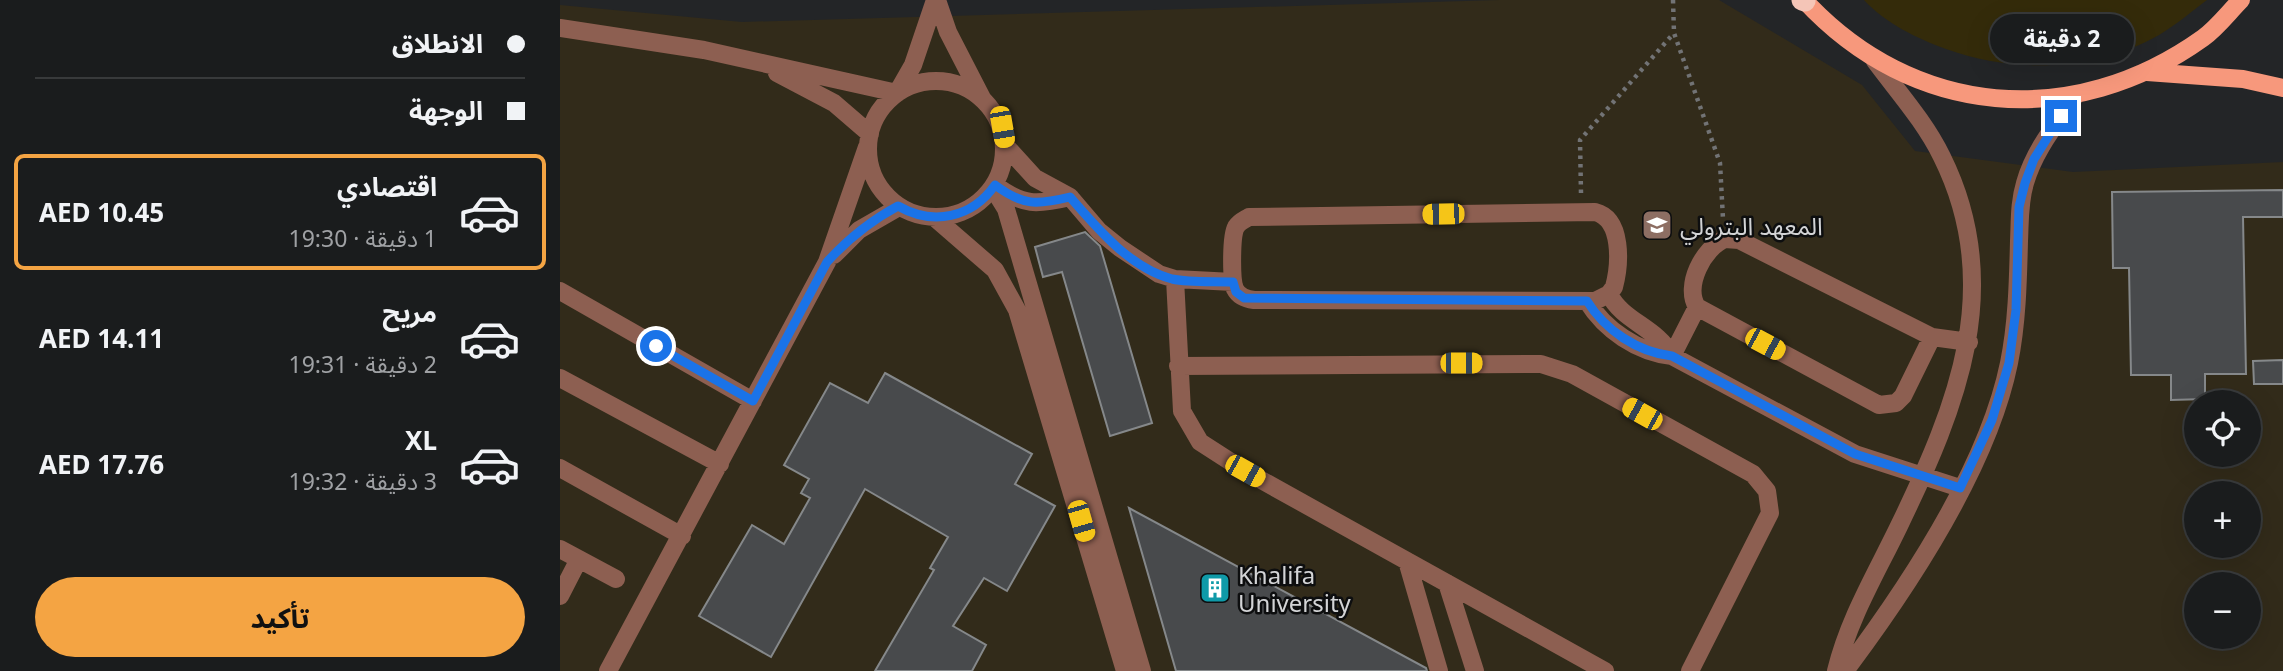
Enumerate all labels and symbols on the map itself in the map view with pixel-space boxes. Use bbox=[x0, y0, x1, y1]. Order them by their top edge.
callout: 2 دقيقة bbox=[1989, 15, 2133, 64]
route end bbox=[2045, 100, 2077, 132]
car bbox=[989, 104, 1016, 150]
car bbox=[1422, 203, 1465, 225]
school or university icon: المعهد البترولي bbox=[1640, 208, 1674, 242]
place label: المعهد البترولي bbox=[1680, 209, 1823, 245]
car bbox=[1742, 325, 1789, 363]
route start bbox=[640, 330, 672, 362]
car bbox=[1441, 353, 1483, 374]
car bbox=[1619, 395, 1666, 433]
car bbox=[1222, 452, 1269, 490]
car bbox=[1066, 498, 1097, 544]
place label: Khalifa University bbox=[1238, 558, 1352, 619]
building icon: Khalifa University bbox=[1198, 571, 1232, 605]

